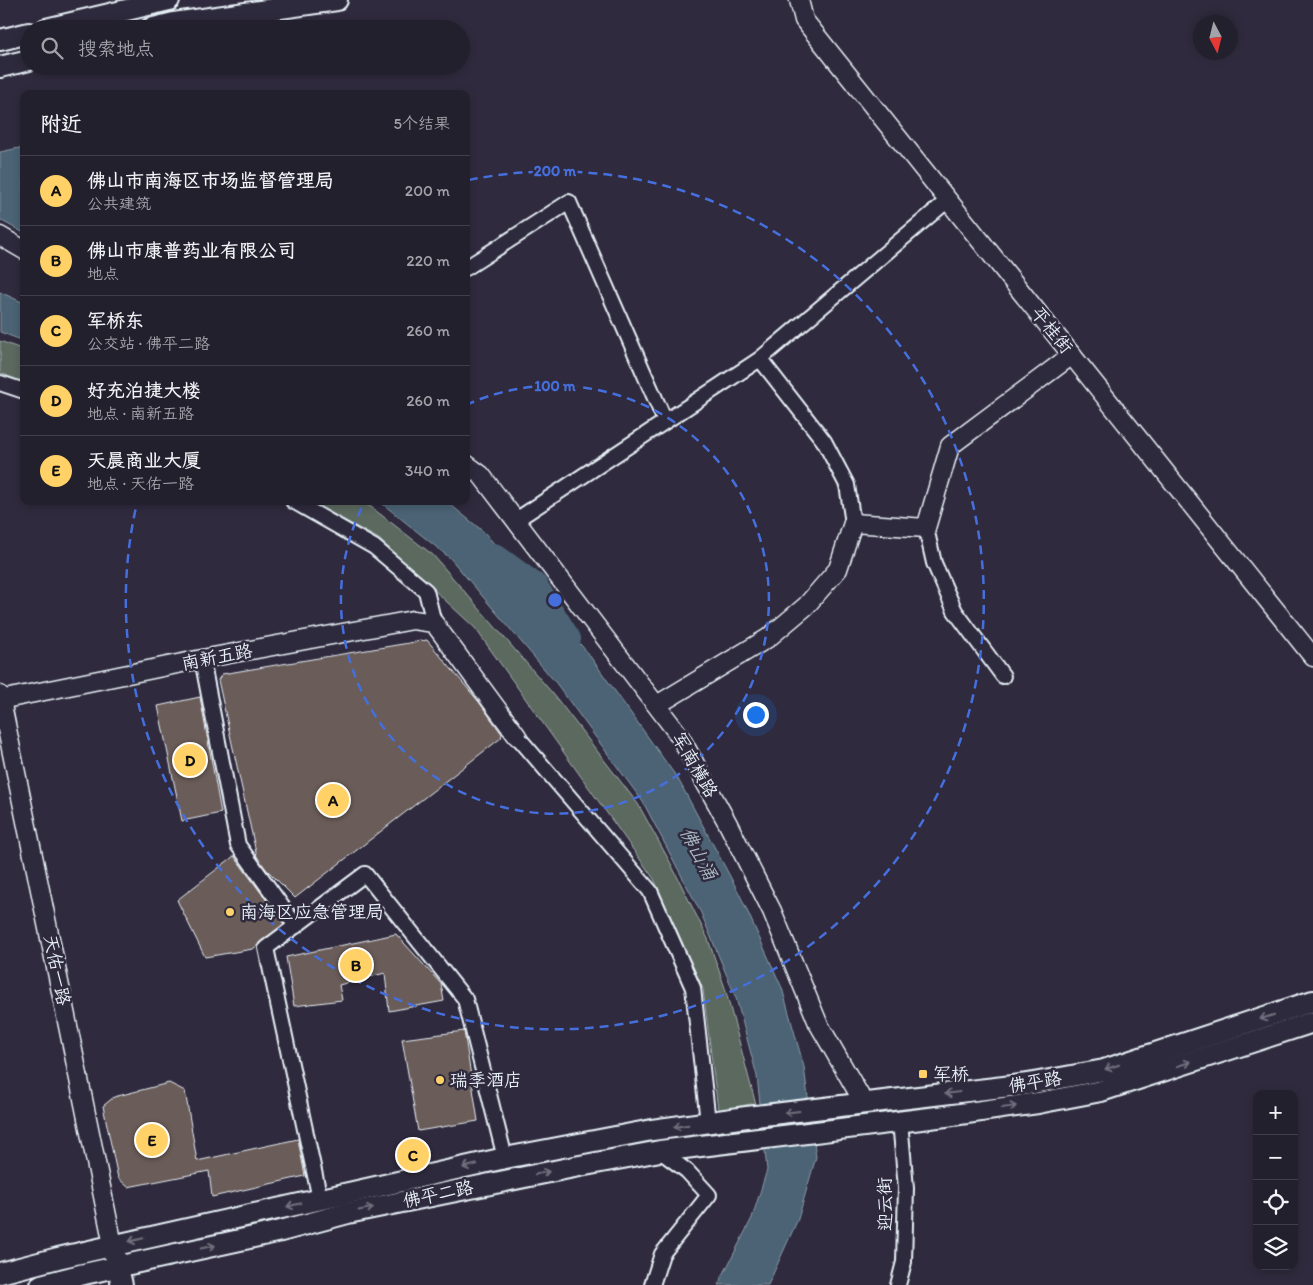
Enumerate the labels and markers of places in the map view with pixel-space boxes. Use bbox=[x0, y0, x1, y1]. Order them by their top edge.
centre of rings bbox=[546, 591, 564, 609]
pin: D bbox=[174, 741, 206, 779]
pin: A bbox=[317, 781, 349, 819]
place label: 南海区应急管理局 bbox=[240, 901, 384, 923]
marker: 南海区应急管理局 bbox=[224, 906, 236, 918]
pin: B bbox=[340, 946, 372, 984]
place label: 军桥 bbox=[933, 1063, 969, 1085]
marker: 军桥 bbox=[917, 1068, 929, 1080]
place label: 瑞季酒店 bbox=[450, 1069, 522, 1091]
marker: 瑞季酒店 bbox=[434, 1074, 446, 1086]
pin: E bbox=[136, 1121, 168, 1159]
pin: C bbox=[397, 1136, 429, 1174]

